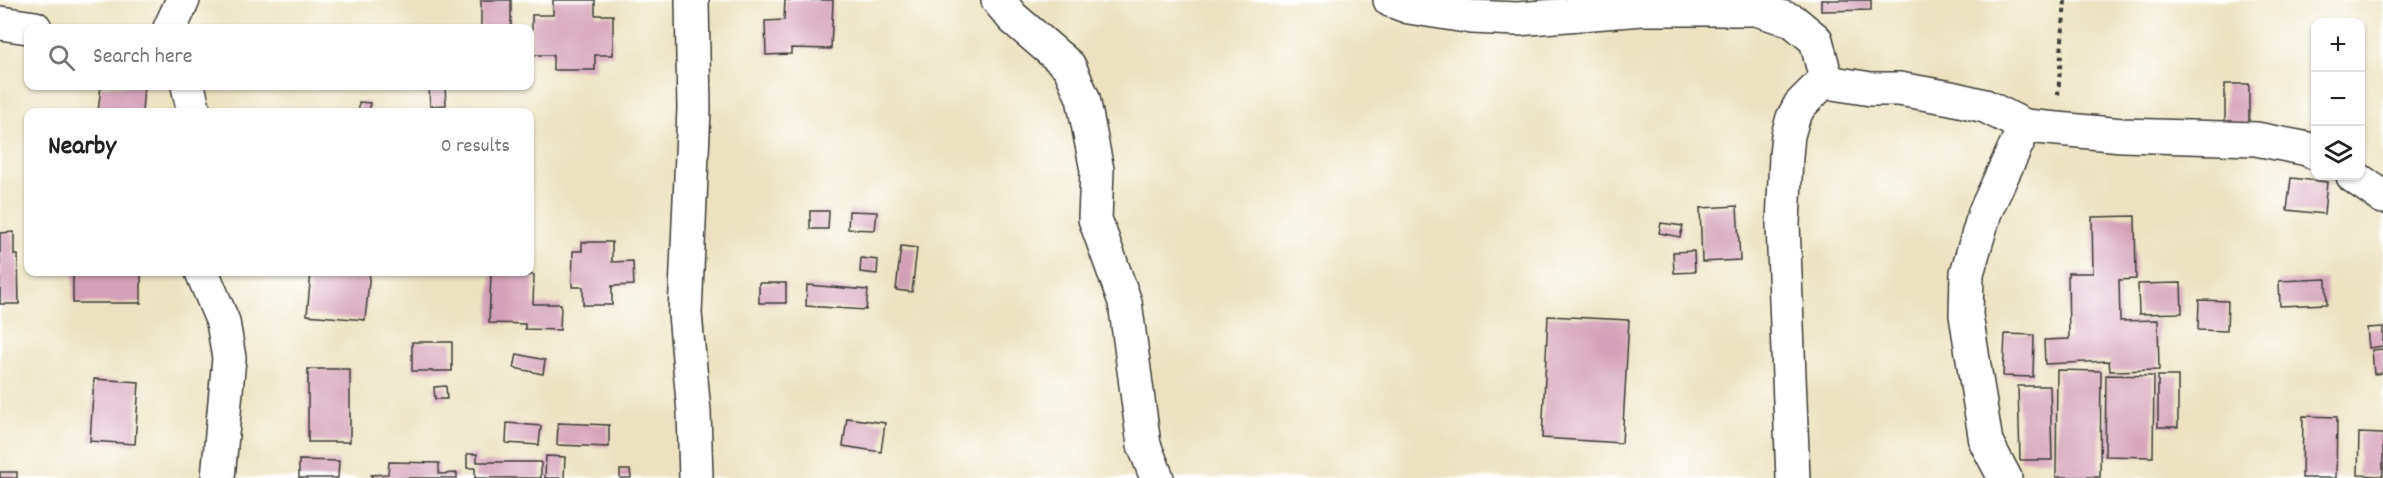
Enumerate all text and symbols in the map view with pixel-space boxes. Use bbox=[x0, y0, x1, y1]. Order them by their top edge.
map controls bbox=[2311, 18, 2365, 180]
button: + bbox=[2311, 18, 2365, 72]
search box bbox=[24, 24, 534, 90]
icon: search bbox=[45, 41, 78, 74]
text: Search here bbox=[93, 42, 192, 73]
button: − bbox=[2311, 72, 2365, 126]
button: layers bbox=[2311, 126, 2365, 180]
text: Nearby bbox=[48, 129, 116, 166]
text: 0 results bbox=[441, 133, 510, 161]

